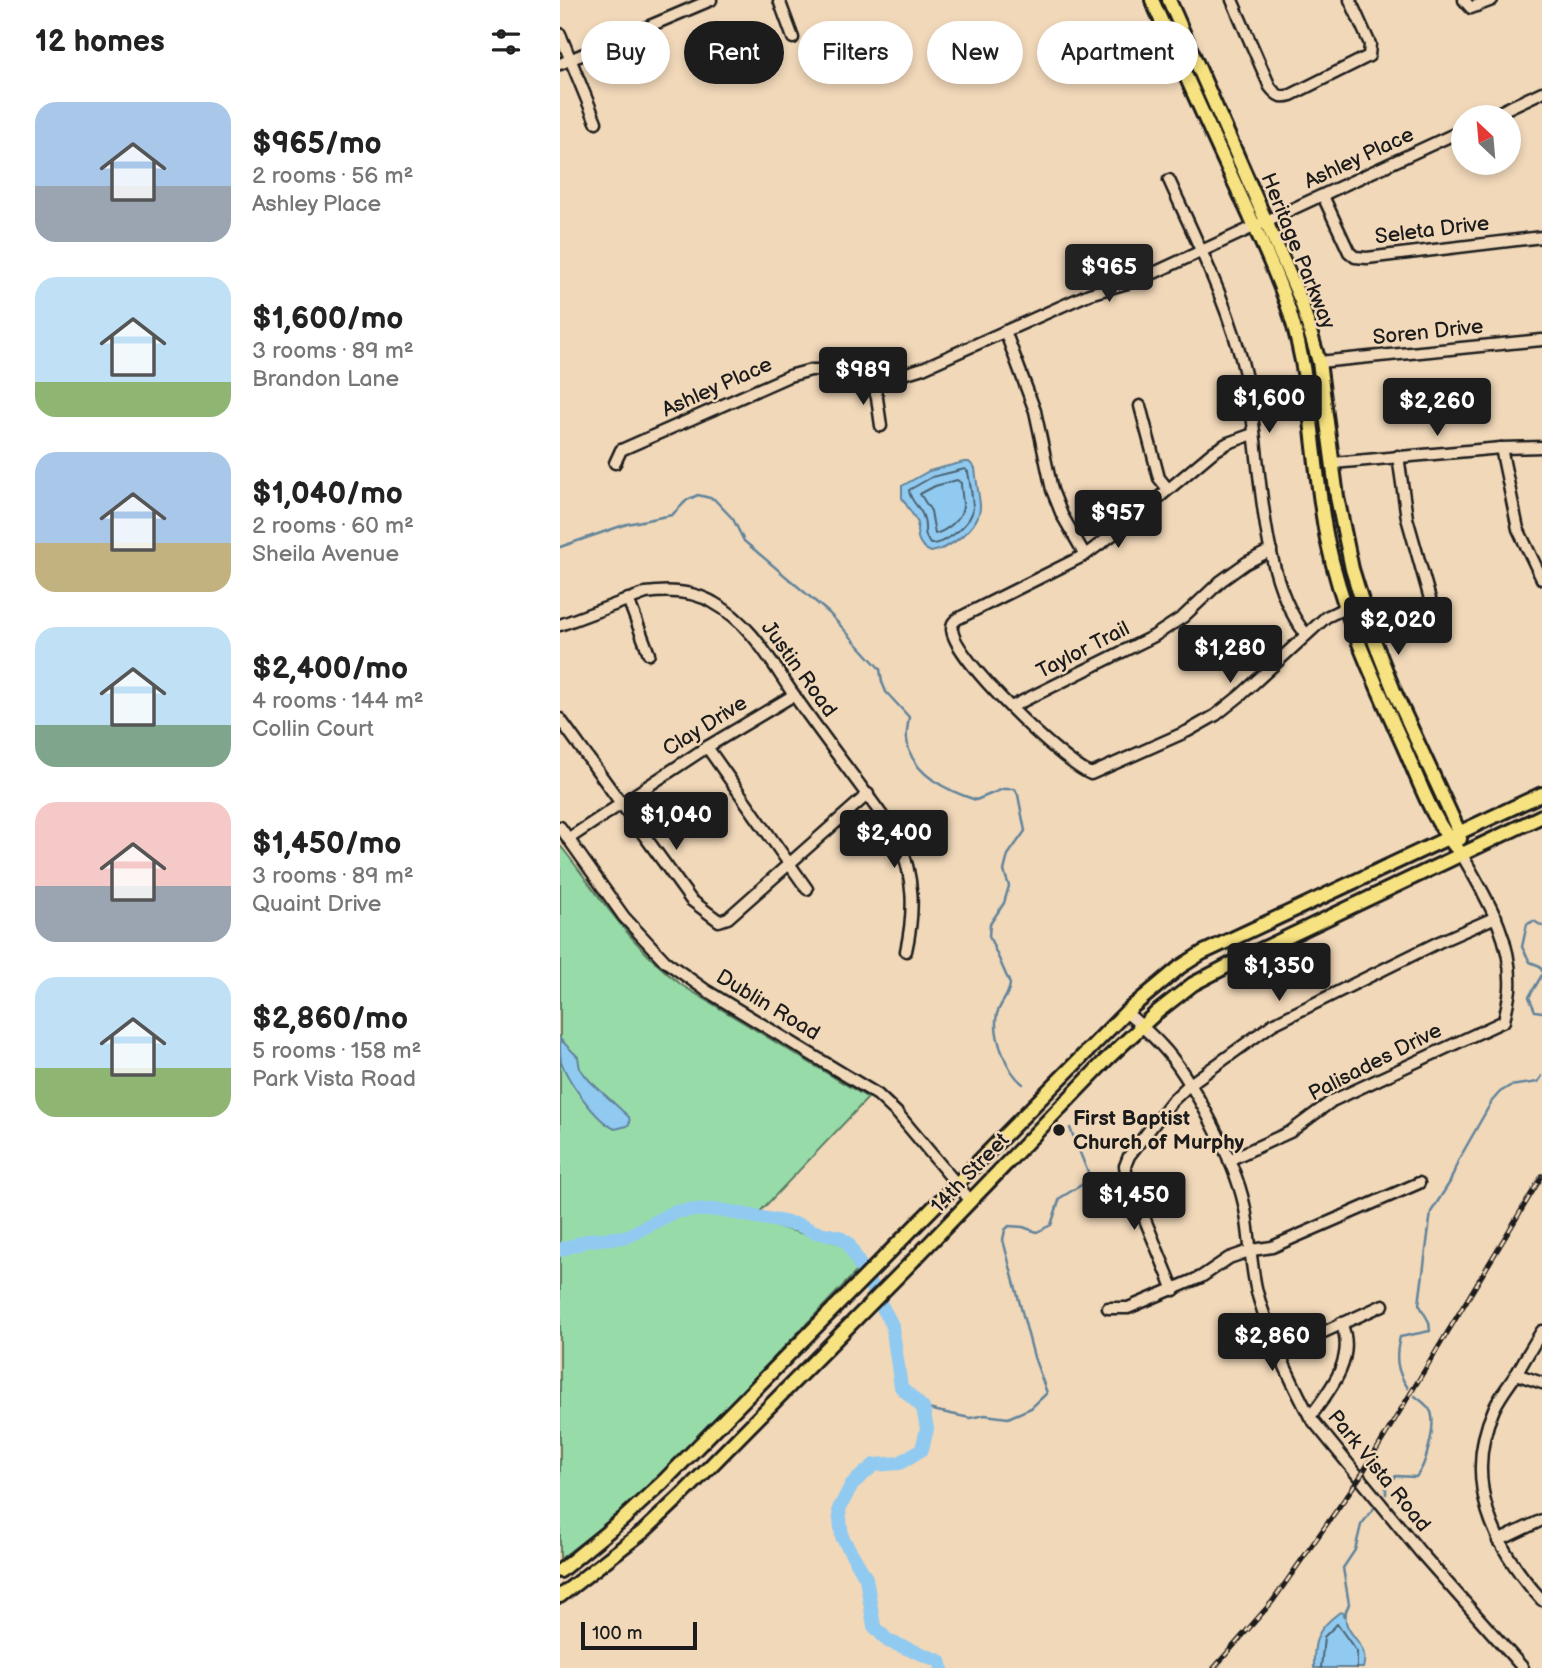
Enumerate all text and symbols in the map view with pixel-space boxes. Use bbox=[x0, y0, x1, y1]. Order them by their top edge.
chip: Buy bbox=[581, 21, 670, 84]
chip: Rent bbox=[684, 21, 784, 84]
chip: Filters bbox=[798, 21, 913, 84]
chip: New bbox=[927, 21, 1023, 84]
chip: Apartment bbox=[1037, 21, 1198, 84]
icon: filters bbox=[487, 23, 525, 61]
text: 12 homes bbox=[35, 24, 165, 60]
north arrow bbox=[1451, 105, 1521, 175]
map controls bbox=[1451, 105, 1521, 175]
street label: Ashley Place bbox=[1300, 122, 1418, 194]
text: $965/mo bbox=[252, 126, 382, 162]
icon: home bbox=[91, 130, 175, 214]
text: 2 rooms · 56 m² bbox=[252, 162, 414, 190]
street label: Heritage Parkway bbox=[1255, 169, 1341, 333]
text: Ashley Place bbox=[252, 190, 381, 218]
street label: Seleta Drive bbox=[1373, 211, 1491, 249]
pin: $965 bbox=[1068, 244, 1150, 304]
text: $965 bbox=[1081, 253, 1137, 281]
text: $1,600/mo bbox=[252, 301, 403, 337]
icon: home bbox=[91, 305, 175, 389]
street label: Soren Drive bbox=[1371, 314, 1485, 350]
text: 3 rooms · 89 m² bbox=[252, 337, 414, 365]
pin: $989 bbox=[822, 348, 904, 407]
street label: Ashley Place bbox=[658, 352, 776, 422]
text: $989 bbox=[835, 356, 891, 384]
text: Brandon Lane bbox=[252, 365, 399, 393]
pin: $1,600 bbox=[1212, 376, 1326, 435]
pin: $2,260 bbox=[1380, 378, 1494, 438]
text: $1,600 bbox=[1233, 384, 1305, 412]
text: $2,260 bbox=[1399, 387, 1475, 415]
text: $1,040/mo bbox=[252, 476, 403, 512]
icon: home bbox=[91, 480, 175, 564]
pin: $957 bbox=[1077, 490, 1159, 550]
text: $957 bbox=[1091, 499, 1145, 527]
text: 2 rooms · 60 m² bbox=[252, 512, 414, 540]
text: Sheila Avenue bbox=[252, 540, 399, 568]
pin: $2,020 bbox=[1341, 598, 1455, 657]
text: $2,020 bbox=[1360, 606, 1436, 634]
street label: Justin Road bbox=[756, 616, 842, 722]
street label: Taylor Trail bbox=[1032, 616, 1134, 684]
pin: $1,280 bbox=[1173, 626, 1287, 685]
text: $1,280 bbox=[1194, 634, 1266, 662]
text: $2,400/mo bbox=[252, 651, 408, 687]
icon: home bbox=[91, 655, 175, 739]
text: 4 rooms · 144 m² bbox=[252, 687, 424, 715]
street label: Clay Drive bbox=[658, 690, 752, 762]
text: Collin Court bbox=[252, 715, 374, 743]
pin: $1,040 bbox=[619, 792, 733, 852]
text: $1,040 bbox=[640, 801, 712, 829]
pin: $2,400 bbox=[837, 810, 951, 870]
text: $2,400 bbox=[856, 819, 932, 847]
text: $1,450/mo bbox=[252, 826, 401, 862]
icon: home bbox=[91, 830, 175, 914]
text: 3 rooms · 89 m² bbox=[252, 862, 414, 890]
text: Quaint Drive bbox=[252, 890, 381, 918]
pin: $1,350 bbox=[1222, 944, 1336, 1003]
text: $1,350 bbox=[1244, 952, 1314, 980]
street label: Dublin Road bbox=[712, 964, 824, 1046]
text: $2,860/mo bbox=[252, 1001, 408, 1037]
icon: home bbox=[91, 1005, 175, 1089]
street label: Palisades Drive bbox=[1304, 1018, 1446, 1106]
text: 5 rooms · 158 m² bbox=[252, 1037, 421, 1065]
text: Park Vista Road bbox=[252, 1065, 416, 1093]
place label: First Baptist Church of Murphy bbox=[1073, 1106, 1245, 1155]
marker: First Baptist Church of Murphy bbox=[1051, 1122, 1067, 1138]
street label: 14th Street bbox=[926, 1127, 1015, 1218]
pin: $1,450 bbox=[1077, 1172, 1191, 1232]
text: $1,450 bbox=[1098, 1181, 1170, 1209]
pin: $2,860 bbox=[1215, 1314, 1329, 1373]
text: $2,860 bbox=[1234, 1322, 1310, 1350]
street label: Park Vista Road bbox=[1322, 1405, 1436, 1537]
scale bar bbox=[581, 1619, 696, 1651]
text: 100 m bbox=[592, 1622, 643, 1645]

